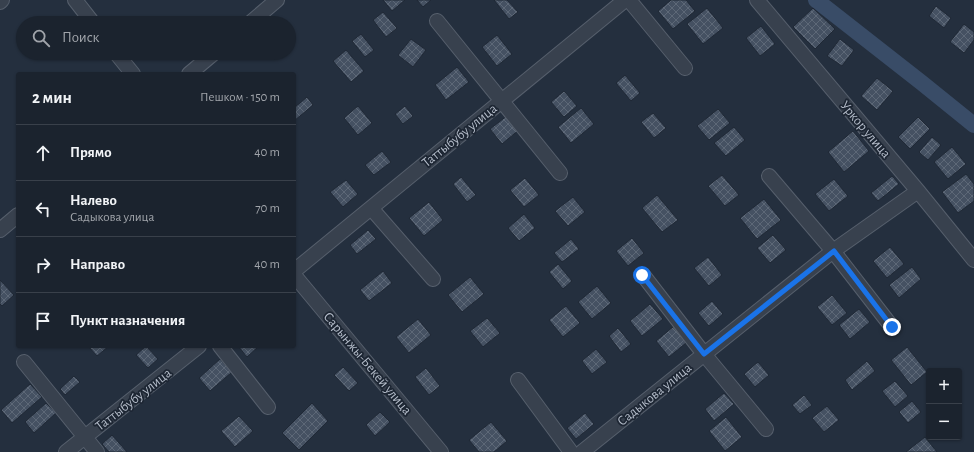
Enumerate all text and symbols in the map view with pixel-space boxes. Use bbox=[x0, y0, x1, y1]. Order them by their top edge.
search box bbox=[16, 16, 296, 60]
icon: search bbox=[30, 27, 52, 49]
text: Поиск bbox=[62, 30, 100, 45]
text: 2 мин bbox=[32, 89, 72, 106]
text: Пешком · 150 m bbox=[200, 91, 280, 104]
street label: Уркор улица bbox=[837, 98, 893, 161]
street label: Таттыбубу улица bbox=[420, 101, 500, 170]
icon: ahead bbox=[32, 142, 54, 164]
text: Прямо bbox=[70, 145, 112, 160]
text: 40 m bbox=[254, 146, 280, 159]
text: Налево bbox=[70, 193, 117, 208]
icon: left bbox=[32, 198, 54, 220]
text: 70 m bbox=[255, 202, 280, 215]
text: Садыкова улица bbox=[70, 211, 155, 224]
icon: right bbox=[32, 254, 54, 276]
text: Направо bbox=[70, 257, 125, 272]
text: 40 m bbox=[254, 258, 280, 271]
route start bbox=[633, 266, 651, 284]
icon: arrive bbox=[32, 310, 54, 332]
street label: Сарынжы-Бекей улица bbox=[320, 310, 414, 418]
text: Пункт назначения bbox=[70, 313, 185, 328]
route end bbox=[883, 318, 901, 336]
street label: Садыкова улица bbox=[615, 360, 695, 429]
street label: Таттыбубу улица bbox=[93, 366, 175, 434]
map controls bbox=[926, 368, 962, 440]
button: + bbox=[926, 368, 962, 404]
button: − bbox=[926, 404, 962, 440]

